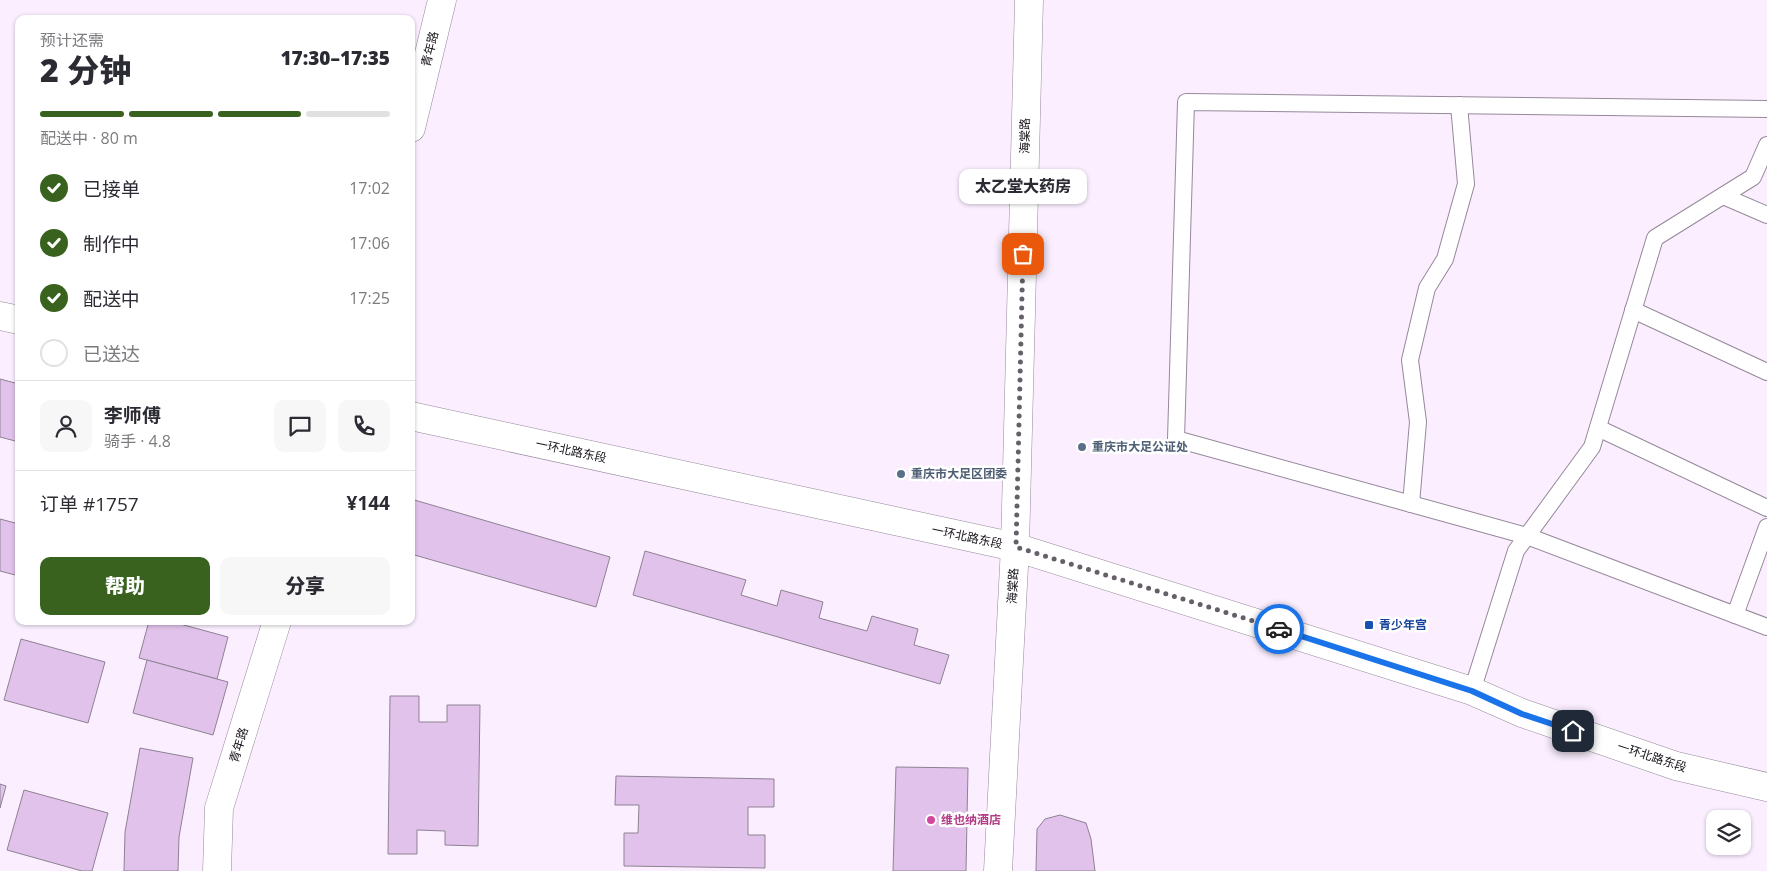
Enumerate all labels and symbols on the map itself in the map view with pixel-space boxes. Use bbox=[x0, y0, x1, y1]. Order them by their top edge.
street label: 青年路 bbox=[417, 29, 442, 68]
street label: 海棠路 bbox=[1016, 118, 1033, 154]
callout: 太乙堂大药房 bbox=[959, 169, 1087, 204]
pin bbox=[1002, 233, 1044, 275]
street label: 一环北路东段 bbox=[534, 435, 608, 466]
place label: 重庆市大足公证处 bbox=[1092, 438, 1188, 455]
marker: 重庆市大足公证处 bbox=[1076, 441, 1088, 453]
place label: 重庆市大足区团委 bbox=[911, 465, 1007, 482]
marker: 重庆市大足区团委 bbox=[895, 468, 907, 480]
street label: 一环北路东段 bbox=[930, 521, 1004, 552]
street label: 海棠路 bbox=[1003, 568, 1022, 604]
courier bbox=[1254, 604, 1304, 654]
place label: 青少年宫 bbox=[1379, 616, 1427, 633]
marker: 青少年宫 bbox=[1363, 619, 1375, 631]
pin bbox=[1552, 710, 1594, 752]
street label: 青年路 bbox=[225, 725, 252, 765]
street label: 一环北路东段 bbox=[1615, 737, 1689, 776]
place label: 维也纳酒店 bbox=[941, 811, 1001, 828]
marker: 维也纳酒店 bbox=[925, 814, 937, 826]

